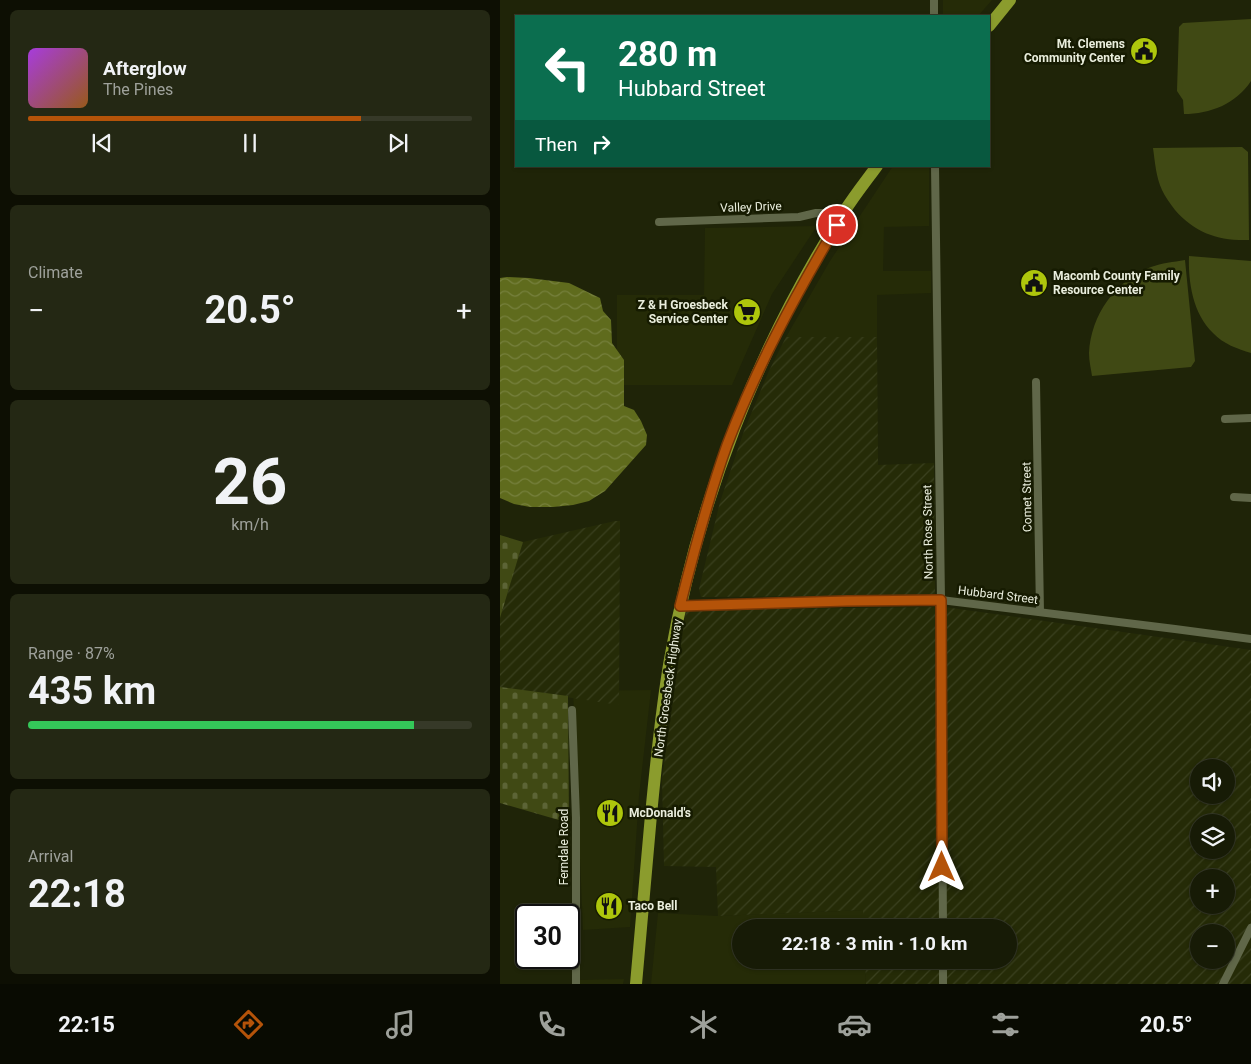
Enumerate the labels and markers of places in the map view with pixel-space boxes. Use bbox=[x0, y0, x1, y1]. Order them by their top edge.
public building icon: Mt. Clemens Community Center bbox=[1129, 36, 1159, 66]
place label: Mt. Clemens Community Center bbox=[1024, 37, 1126, 65]
pin bbox=[816, 204, 858, 246]
public building icon: Macomb County Family Resource Center bbox=[1019, 268, 1049, 298]
place label: Macomb County Family Resource Center bbox=[1053, 269, 1181, 297]
supermarket icon: Z & H Groesbeck Service Center bbox=[732, 297, 762, 327]
place label: Z & H Groesbeck Service Center bbox=[638, 298, 729, 326]
restaurant icon: McDonald's bbox=[595, 798, 625, 828]
place label: McDonald's bbox=[629, 806, 691, 820]
restaurant icon: Taco Bell bbox=[594, 891, 624, 921]
place label: Taco Bell bbox=[628, 899, 677, 913]

